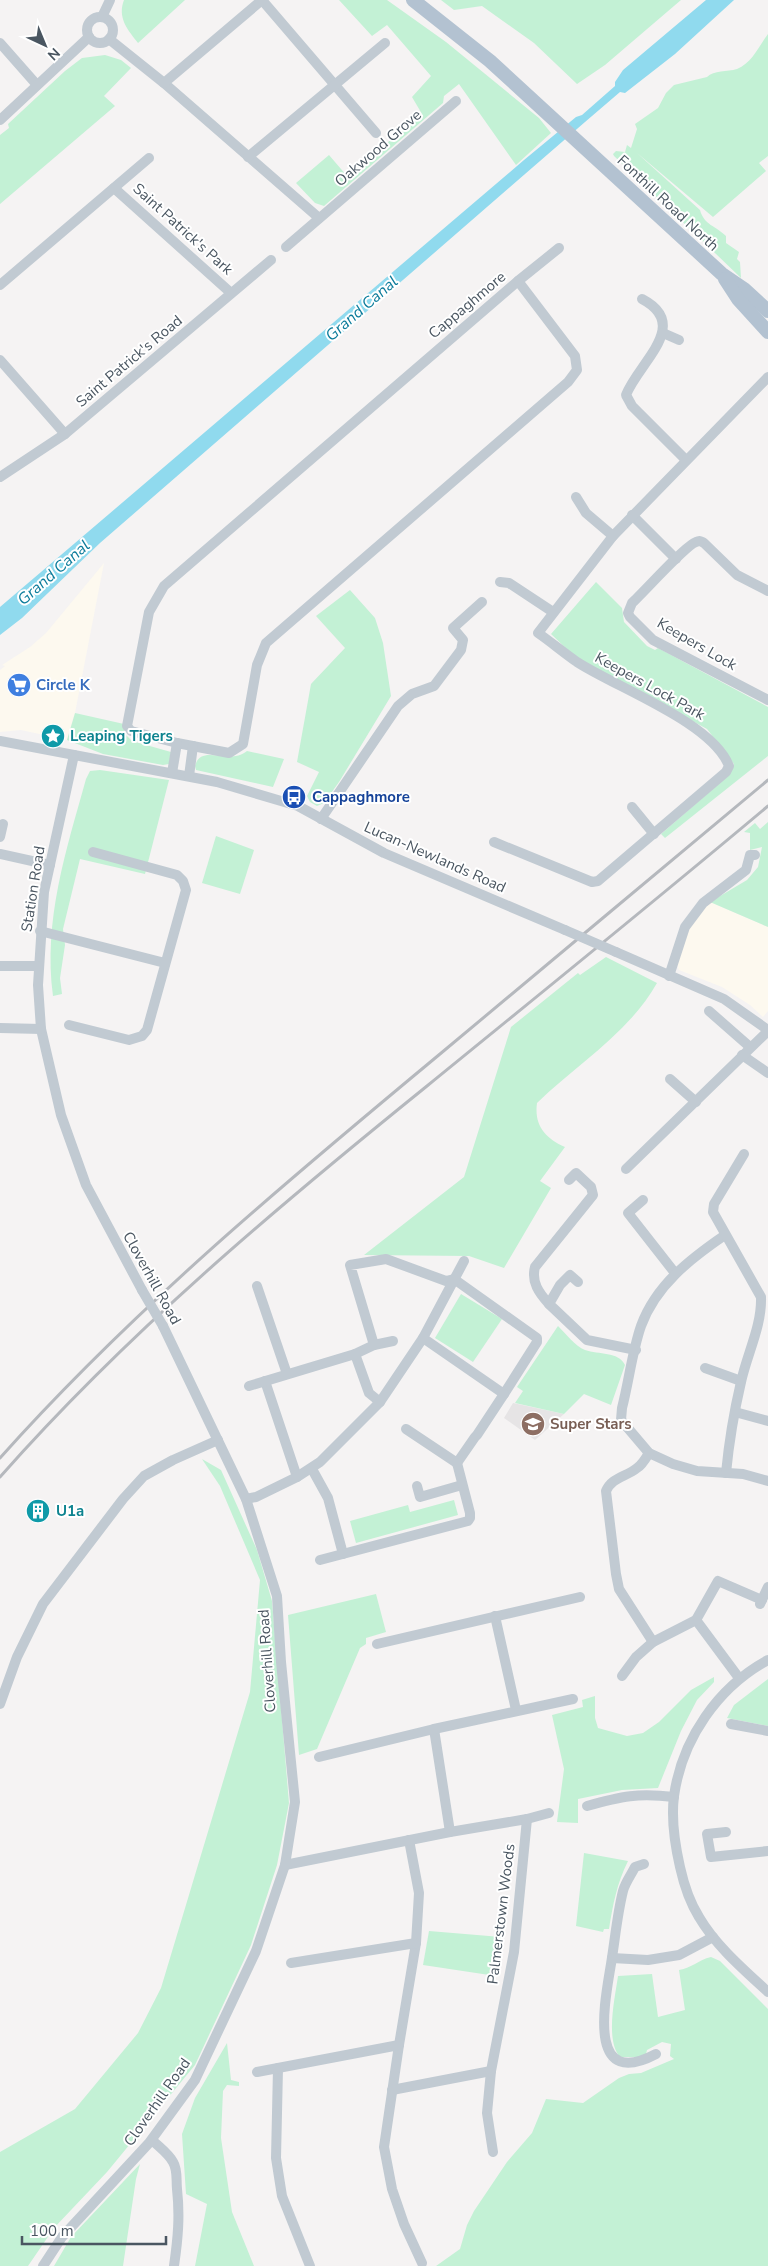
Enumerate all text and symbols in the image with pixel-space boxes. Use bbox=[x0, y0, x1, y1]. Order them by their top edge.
north arrow bbox=[20, 20, 70, 70]
text: N bbox=[43, 44, 64, 64]
street label: Oakwood Grove bbox=[331, 105, 426, 191]
street label: Fonthill Road North bbox=[613, 150, 723, 256]
street label: Saint Patrick's Park bbox=[129, 179, 238, 280]
street label: Cappaghmore bbox=[424, 267, 510, 343]
water label: Grand Canal bbox=[321, 271, 403, 346]
street label: Saint Patrick's Road bbox=[72, 311, 186, 411]
water label: Grand Canal bbox=[13, 535, 95, 610]
street label: Keepers Lock bbox=[653, 613, 741, 675]
street label: Keepers Lock Park bbox=[591, 647, 709, 725]
supermarket icon: Circle K bbox=[6, 672, 32, 698]
place label: Circle K bbox=[36, 675, 91, 695]
place icon: Leaping Tigers bbox=[40, 723, 66, 749]
place label: Leaping Tigers bbox=[70, 726, 173, 746]
bus stop icon: Cappaghmore bbox=[281, 784, 307, 810]
place label: Cappaghmore bbox=[312, 787, 410, 807]
street label: Lucan-Newlands Road bbox=[361, 817, 509, 897]
street label: Station Road bbox=[16, 845, 50, 933]
street label: Cloverhill Road bbox=[118, 1228, 186, 1328]
school or university icon: Super Stars bbox=[520, 1411, 546, 1437]
place label: Super Stars bbox=[550, 1414, 632, 1434]
building icon: U1a bbox=[25, 1498, 51, 1524]
place label: U1a bbox=[56, 1501, 84, 1521]
street label: Cloverhill Road bbox=[253, 1609, 281, 1713]
street label: Palmerstown Woods bbox=[482, 1843, 520, 1985]
street label: Cloverhill Road bbox=[119, 2054, 195, 2150]
scale bar bbox=[22, 2214, 166, 2246]
text: 100 m bbox=[30, 2221, 74, 2241]

